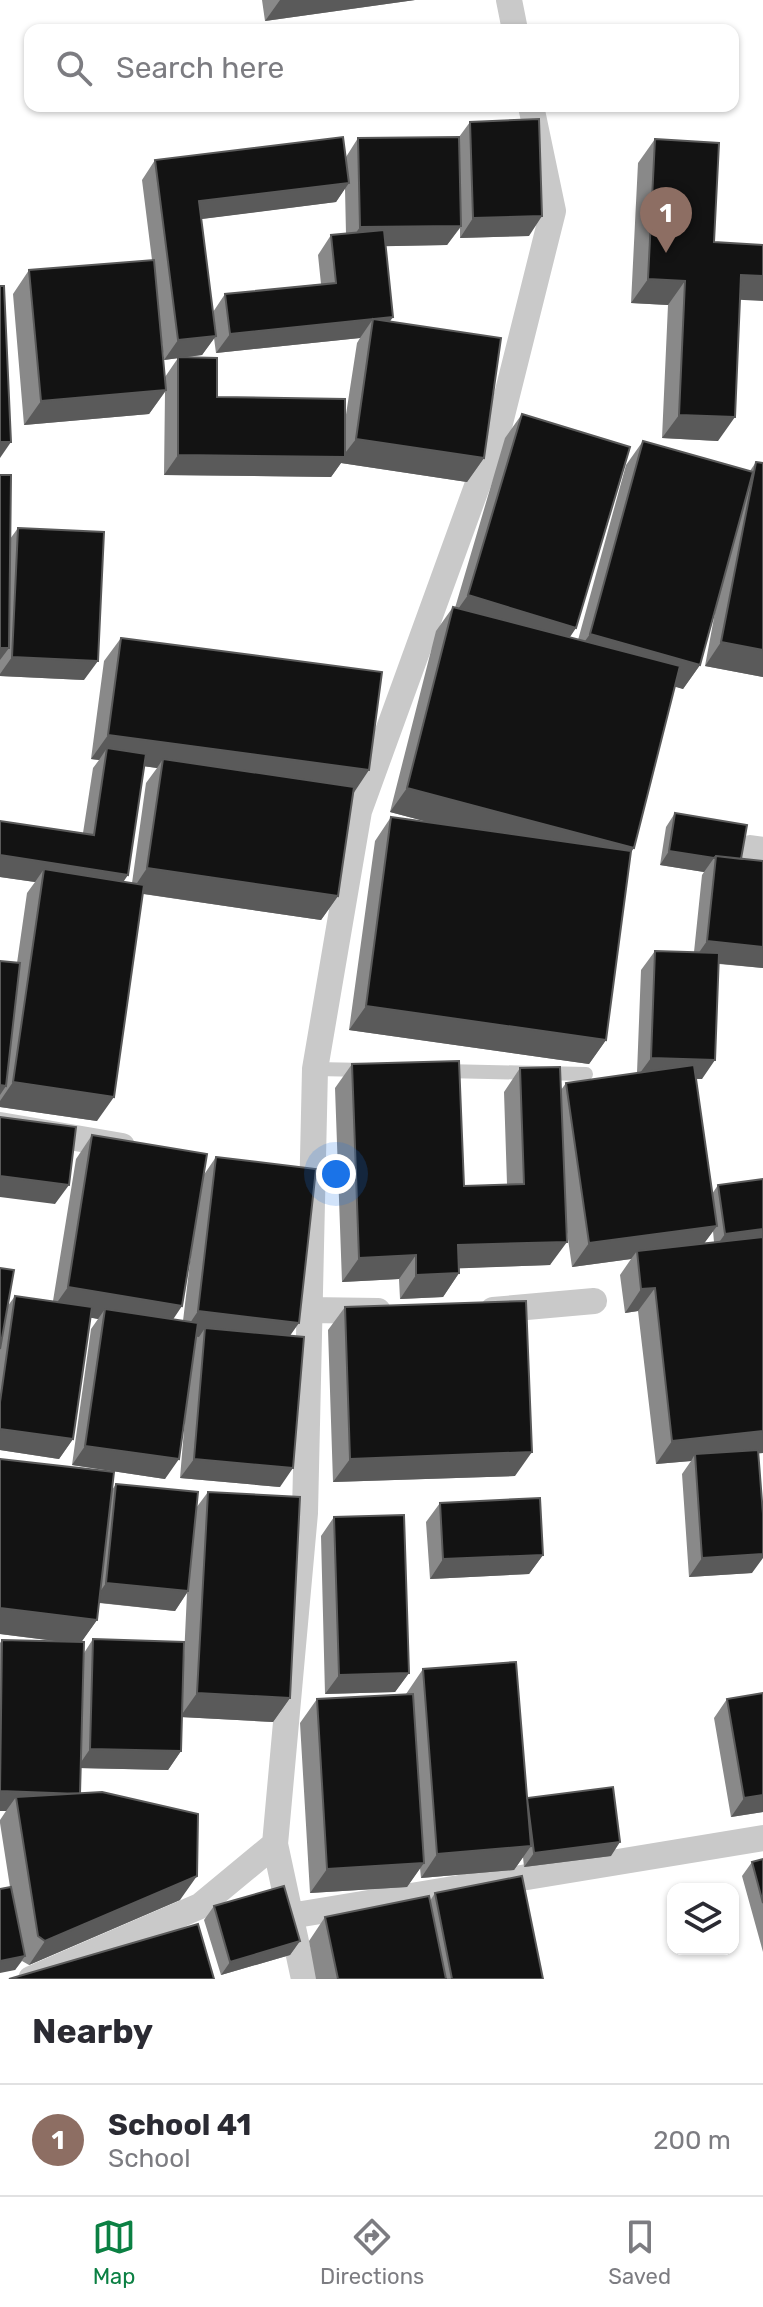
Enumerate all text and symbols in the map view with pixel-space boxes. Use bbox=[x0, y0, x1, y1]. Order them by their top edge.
search box bbox=[24, 24, 739, 112]
icon: search bbox=[52, 46, 96, 90]
text: Search here bbox=[116, 50, 284, 86]
pin: 1 bbox=[640, 187, 692, 253]
your location bbox=[316, 1154, 356, 1194]
map controls bbox=[667, 1883, 739, 1955]
button: layers bbox=[667, 1883, 739, 1955]
text: Nearby bbox=[32, 2011, 153, 2052]
text: School 41 bbox=[108, 2107, 251, 2143]
text: 1 bbox=[52, 2125, 64, 2156]
text: 200 m bbox=[653, 2125, 731, 2156]
text: School bbox=[108, 2143, 191, 2174]
tab: Map bbox=[92, 2215, 136, 2290]
tab: Directions bbox=[320, 2215, 424, 2290]
tab: Saved bbox=[608, 2215, 671, 2290]

